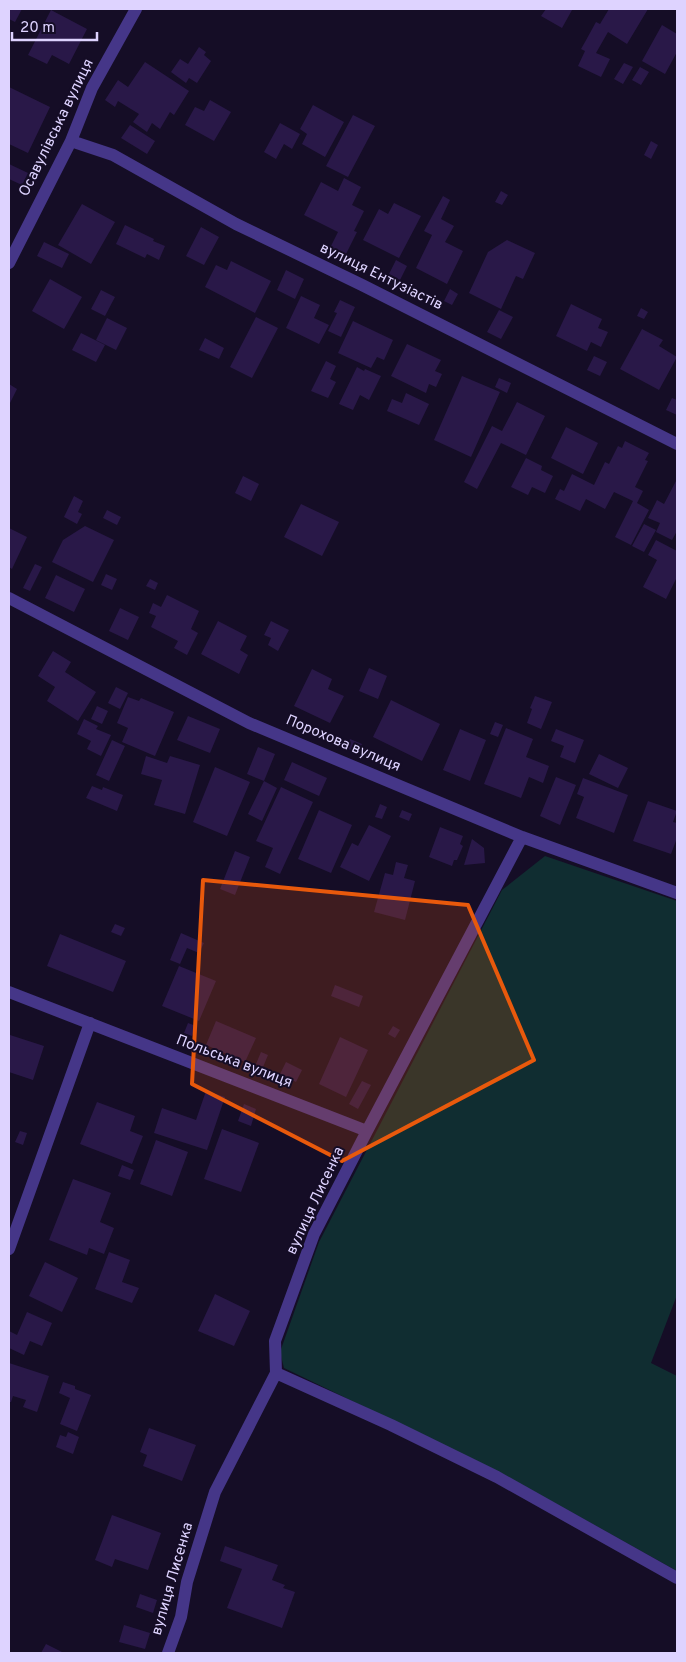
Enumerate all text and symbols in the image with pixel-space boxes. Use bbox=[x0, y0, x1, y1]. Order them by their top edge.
scale bar bbox=[12, 10, 98, 42]
text: 20 m bbox=[20, 19, 55, 38]
street label: Осавулівська вулиця bbox=[15, 56, 99, 200]
street label: вулиця Ентузіастів bbox=[316, 239, 446, 315]
street label: Порохова вулиця bbox=[283, 711, 403, 777]
street label: Польська вулиця bbox=[173, 1031, 295, 1093]
street label: вулиця Лисенка bbox=[283, 1144, 349, 1258]
street label: вулиця Лисенка bbox=[148, 1520, 198, 1638]

